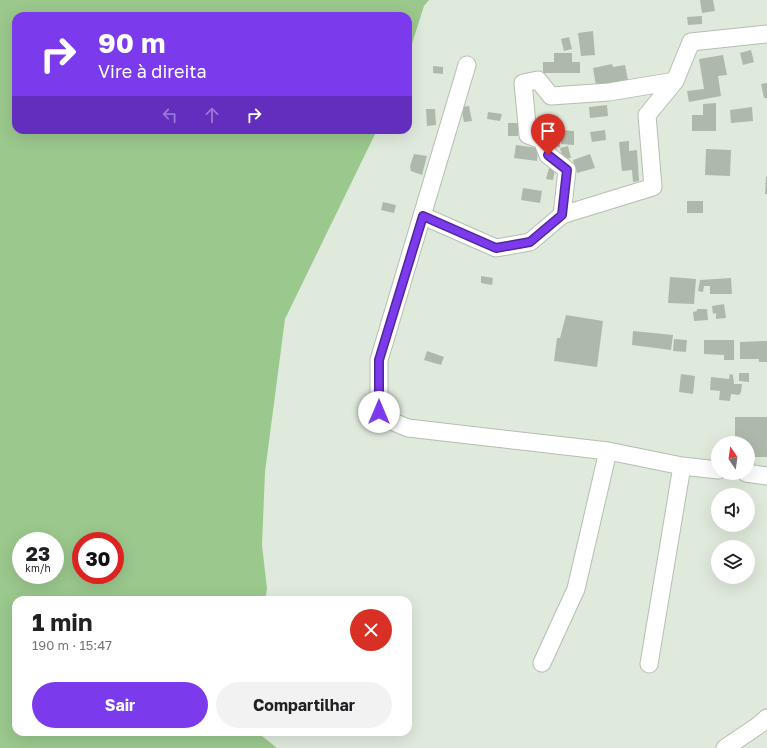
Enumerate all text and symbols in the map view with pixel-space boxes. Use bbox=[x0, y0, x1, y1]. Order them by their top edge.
text: 90 m bbox=[98, 26, 165, 59]
icon: right bbox=[32, 28, 84, 80]
text: Vire à direita bbox=[98, 60, 207, 82]
icon: left bbox=[159, 104, 181, 126]
icon: ahead bbox=[201, 104, 223, 126]
icon: right bbox=[243, 104, 265, 126]
pin bbox=[531, 114, 565, 155]
icon: arrive bbox=[537, 120, 559, 142]
position arrow bbox=[358, 391, 400, 433]
north arrow bbox=[711, 436, 755, 480]
map controls bbox=[711, 436, 755, 584]
button: sound bbox=[711, 488, 755, 532]
speed limit sign: 30 bbox=[72, 532, 124, 584]
button: layers bbox=[711, 540, 755, 584]
text: 23 bbox=[26, 541, 50, 565]
text: km/h bbox=[25, 562, 51, 574]
text: 1 min bbox=[32, 607, 92, 636]
button: close bbox=[350, 609, 392, 651]
text: 190 m · 15:47 bbox=[32, 637, 112, 653]
button: Sair bbox=[32, 682, 208, 728]
button: Compartilhar bbox=[216, 682, 392, 728]

